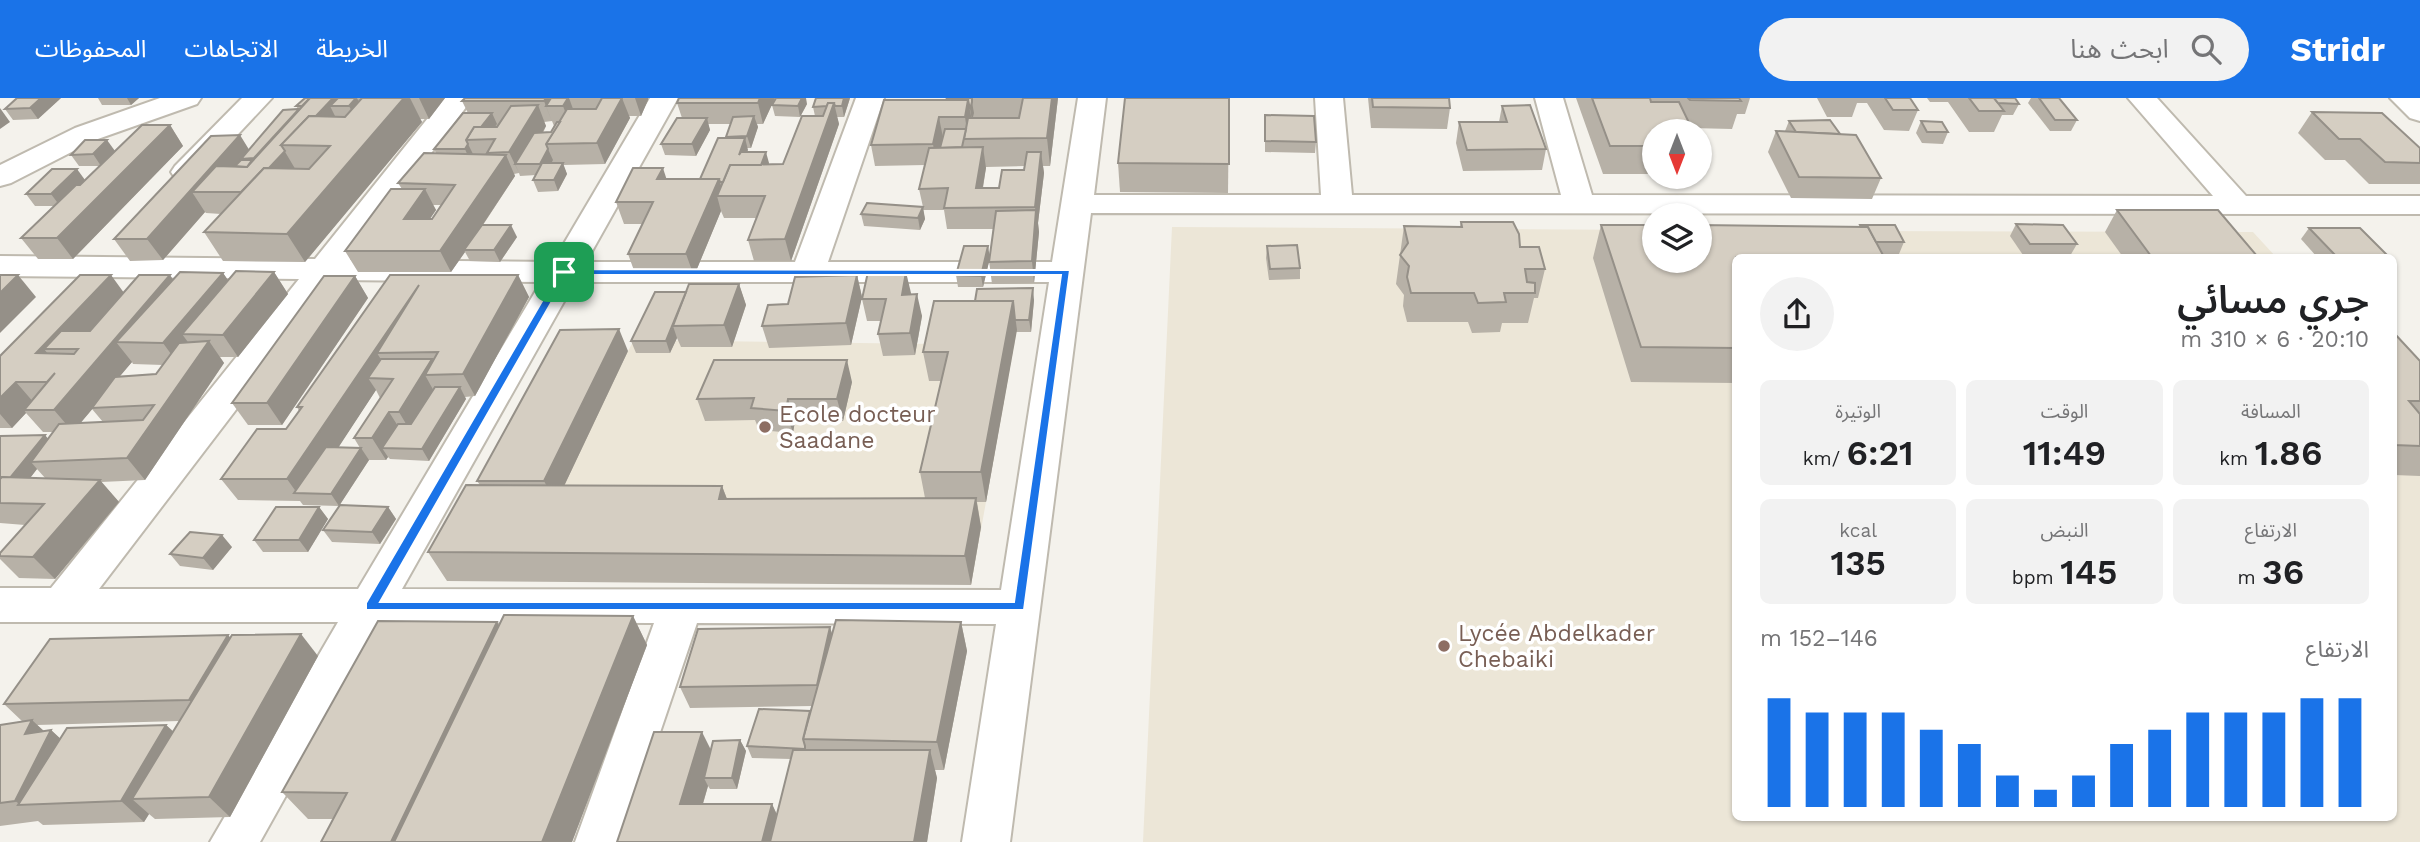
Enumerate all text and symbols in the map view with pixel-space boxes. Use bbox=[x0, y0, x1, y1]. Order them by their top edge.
search box bbox=[1759, 18, 2249, 81]
icon: search bbox=[2187, 30, 2225, 68]
text: Stridr bbox=[2291, 30, 2385, 69]
text: ابحث هنا bbox=[2070, 34, 2169, 64]
text: المحفوظات bbox=[35, 35, 146, 63]
text: الاتجاهات bbox=[184, 35, 278, 63]
text: الخريطة bbox=[316, 35, 388, 63]
north arrow bbox=[1642, 119, 1712, 189]
map controls bbox=[1642, 119, 1712, 273]
button: layers bbox=[1642, 203, 1712, 273]
pin bbox=[534, 242, 594, 302]
icon: arrive bbox=[545, 253, 583, 291]
button: share bbox=[1760, 277, 1834, 351]
text: جري مسائي bbox=[2177, 278, 2369, 322]
text: 20:10 · 6 × 310 m bbox=[2180, 326, 2369, 353]
text: الوتيرة bbox=[1835, 400, 1881, 423]
text: الوقت bbox=[2041, 400, 2088, 423]
text: المسافة bbox=[2241, 400, 2301, 423]
place label: Ecole docteur Saadane bbox=[779, 401, 936, 454]
marker: Ecole docteur Saadane bbox=[757, 419, 773, 435]
text: 6:21 bbox=[1846, 432, 1914, 474]
text: 11:49 bbox=[2023, 432, 2106, 474]
text: 1.86 bbox=[2255, 432, 2322, 474]
text: /km bbox=[1803, 447, 1846, 470]
text: km bbox=[2219, 447, 2255, 470]
text: kcal bbox=[1839, 519, 1877, 542]
text: النبض bbox=[2040, 519, 2089, 542]
text: الارتفاع bbox=[2245, 519, 2297, 542]
text: 135 bbox=[1830, 542, 1886, 584]
text: 145 bbox=[2060, 551, 2117, 593]
text: 36 bbox=[2262, 551, 2304, 593]
text: bpm bbox=[2012, 566, 2060, 589]
text: m bbox=[2238, 566, 2262, 589]
place label: Lycée Abdelkader Chebaiki bbox=[1458, 620, 1655, 673]
text: 146–152 m bbox=[1760, 625, 1878, 652]
text: الارتفاع bbox=[2306, 636, 2369, 663]
marker: Lycée Abdelkader Chebaiki bbox=[1436, 638, 1452, 654]

